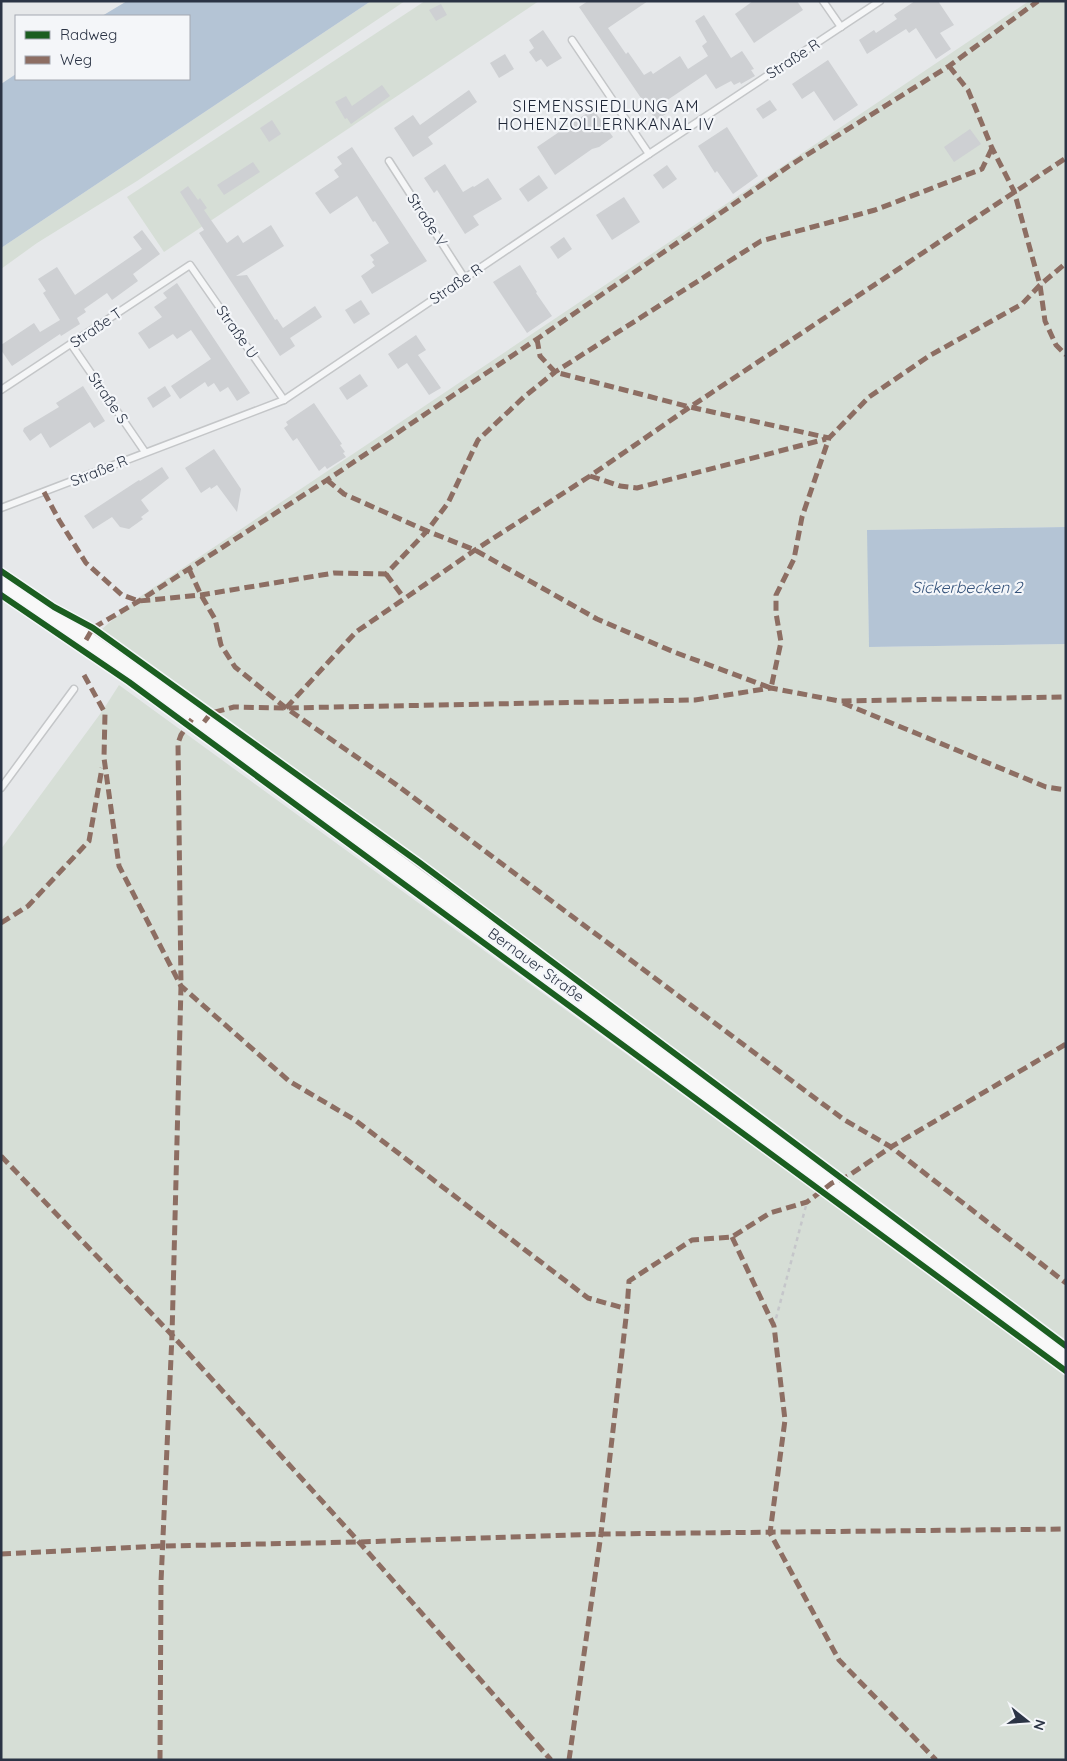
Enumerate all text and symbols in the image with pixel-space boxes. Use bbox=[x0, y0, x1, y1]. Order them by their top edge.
legend bbox=[15, 15, 190, 80]
text: Radweg bbox=[60, 25, 117, 44]
street label: Straße R bbox=[762, 34, 823, 83]
text: Weg bbox=[60, 50, 92, 69]
district label: SIEMENSSIEDLUNG AM HOHENZOLLERNKANAL IV bbox=[497, 96, 715, 134]
street label: Straße V bbox=[403, 189, 452, 250]
street label: Straße R bbox=[426, 259, 486, 308]
street label: Straße U bbox=[212, 301, 263, 362]
street label: Straße T bbox=[66, 303, 125, 352]
street label: Straße S bbox=[84, 368, 133, 427]
street label: Straße R bbox=[67, 451, 130, 491]
water label: Sickerbecken 2 bbox=[912, 577, 1024, 597]
street label: Bernauer Straße bbox=[484, 923, 588, 1006]
north arrow bbox=[1002, 1696, 1052, 1746]
text: N bbox=[1029, 1717, 1050, 1732]

